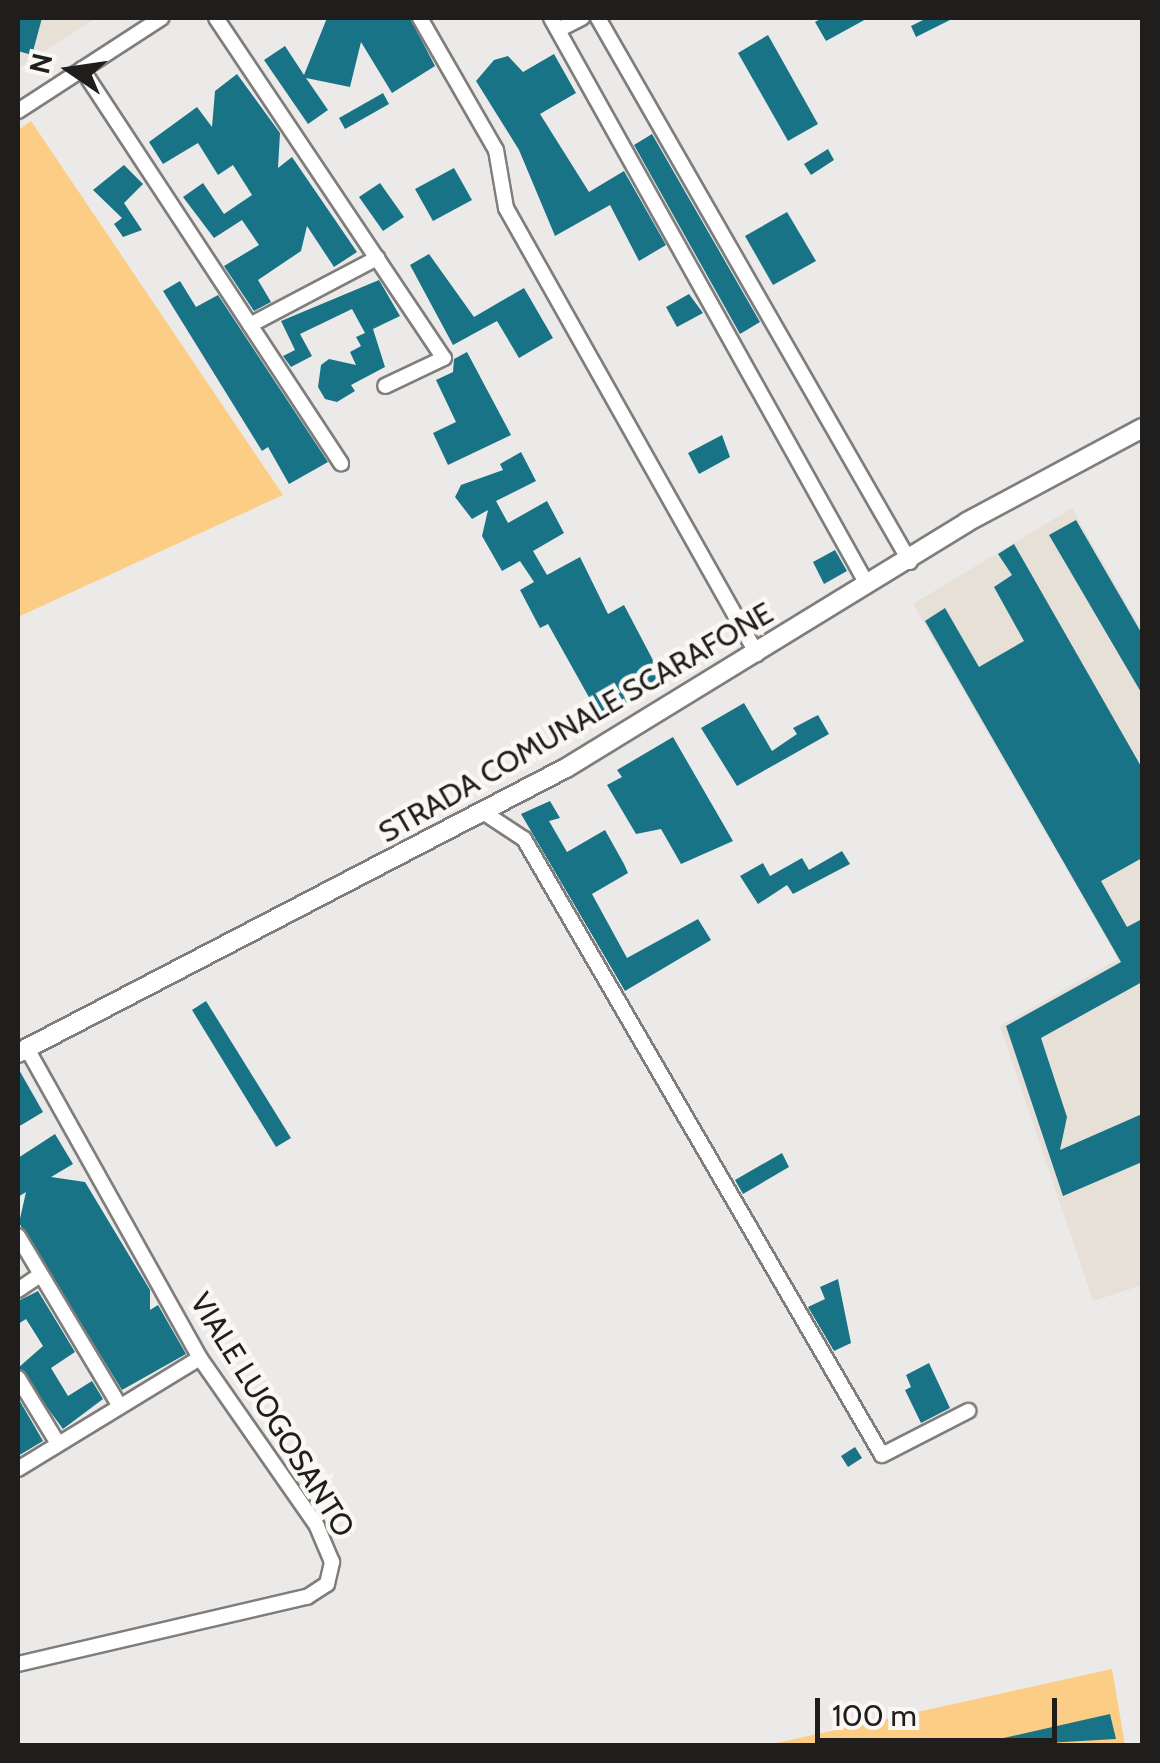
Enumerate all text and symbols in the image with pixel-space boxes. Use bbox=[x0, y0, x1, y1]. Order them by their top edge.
north arrow bbox=[20, 20, 120, 120]
text: N bbox=[22, 50, 60, 77]
street label: STRADA COMUNALE SCARAFONE bbox=[373, 595, 779, 851]
street label: VIALE LUOGOSANTO bbox=[182, 1286, 362, 1544]
scale bar bbox=[820, 1678, 1062, 1740]
text: 100 m bbox=[832, 1697, 917, 1734]

